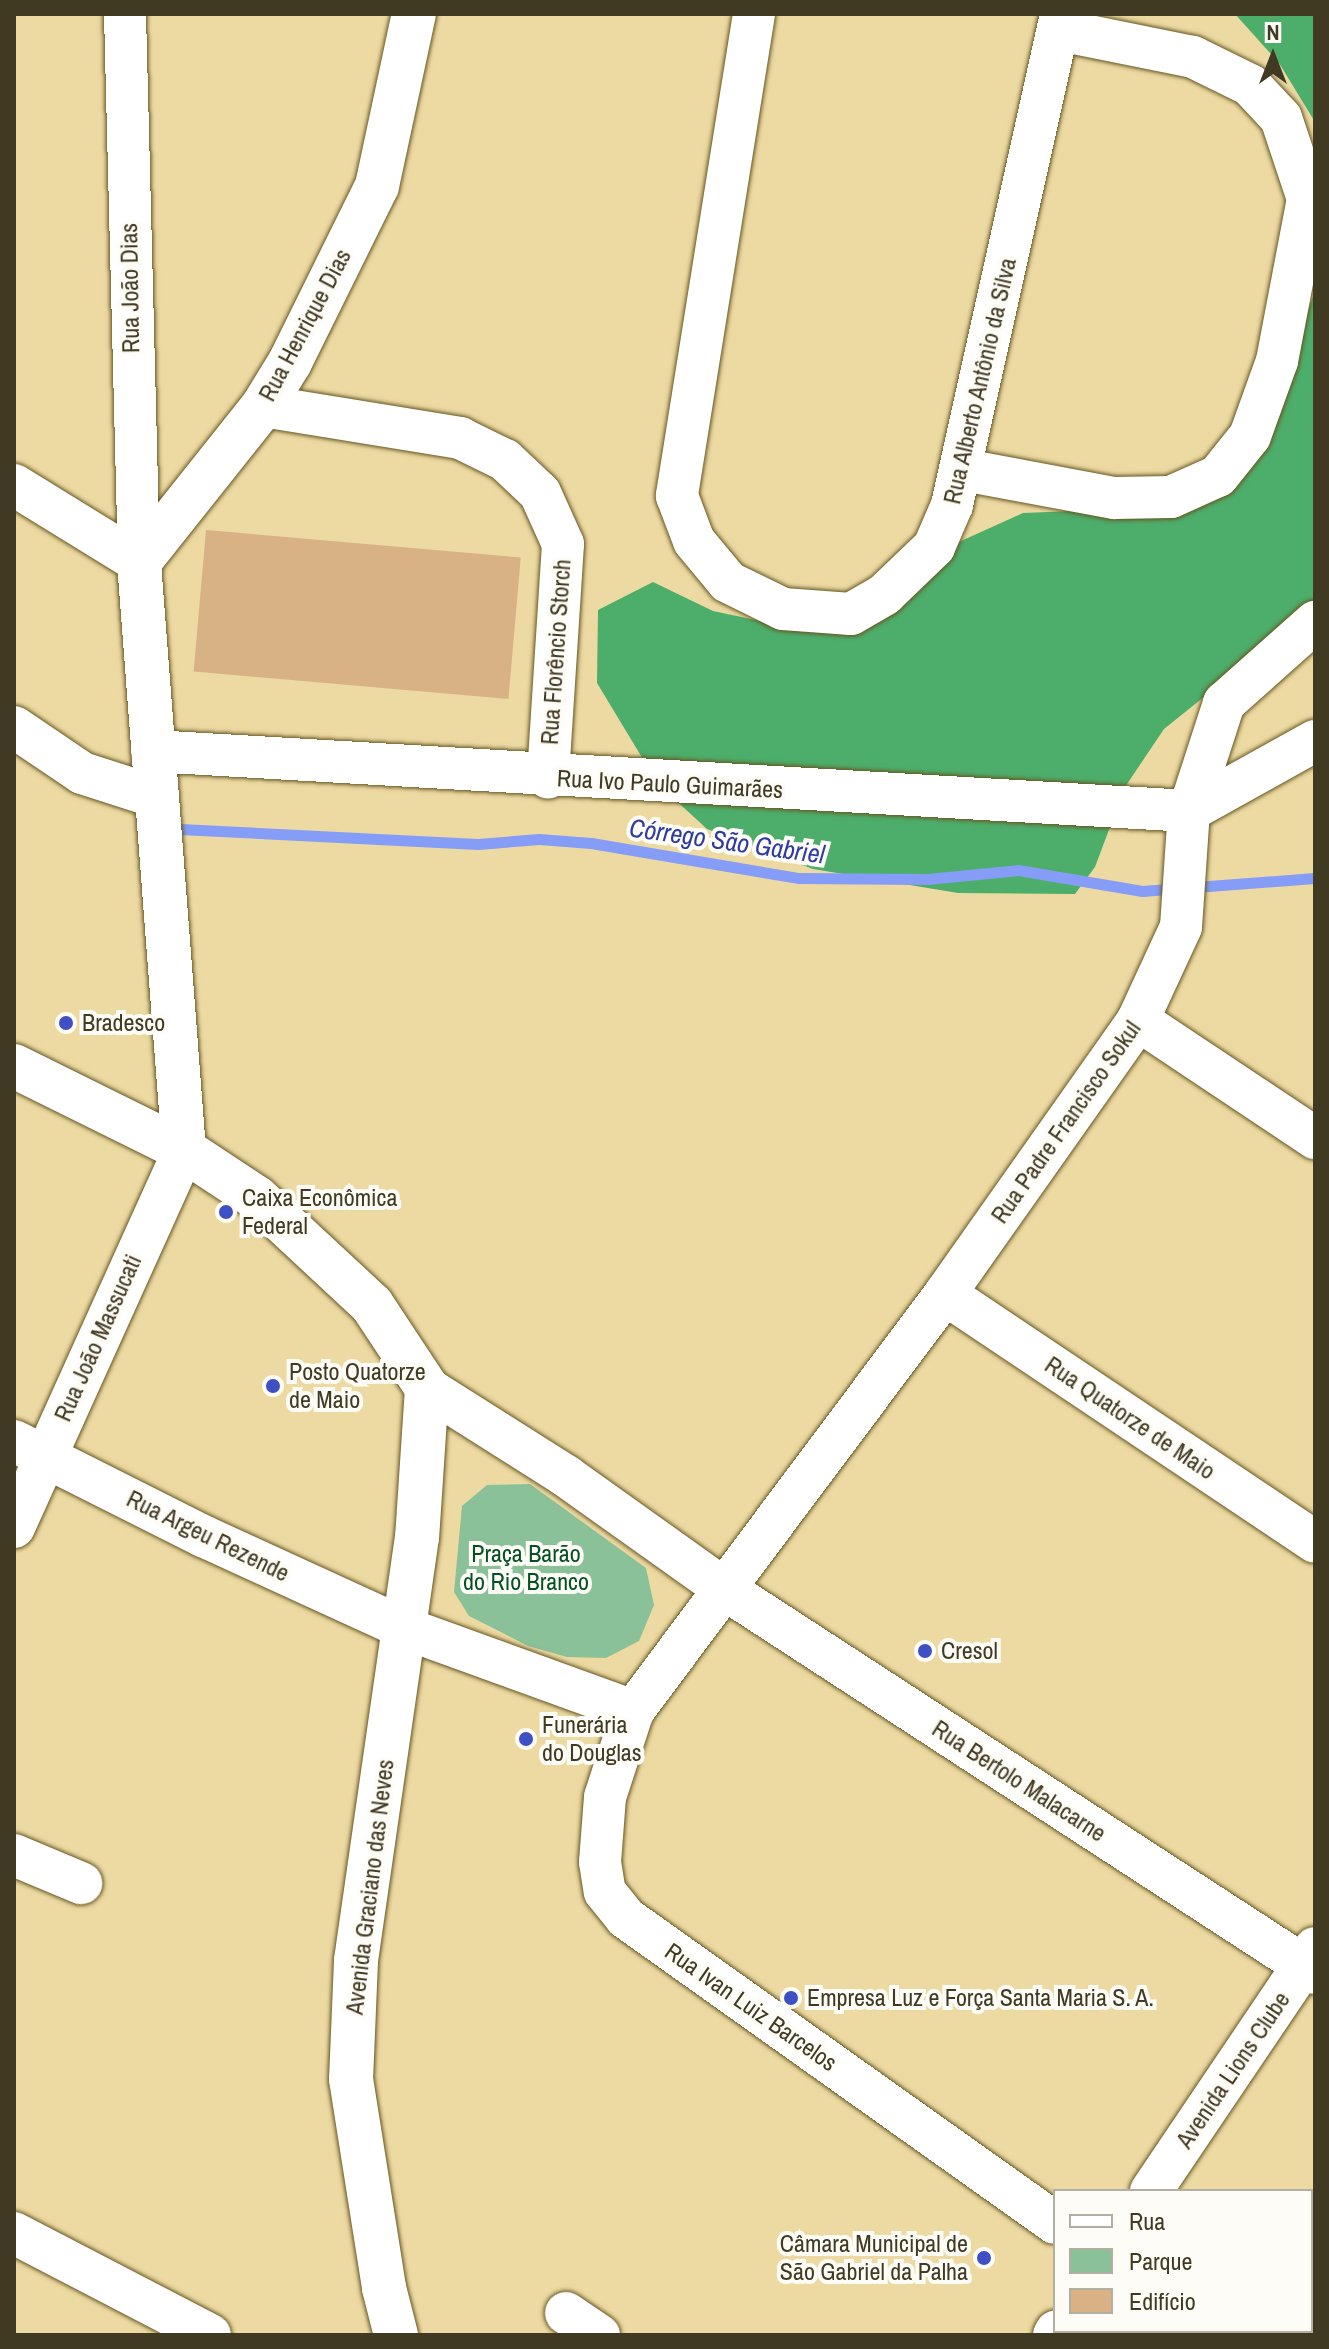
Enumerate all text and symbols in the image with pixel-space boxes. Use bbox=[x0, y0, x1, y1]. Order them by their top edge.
north arrow bbox=[1233, 16, 1313, 96]
text: N bbox=[1266, 17, 1280, 47]
street label: Rua João Dias bbox=[114, 223, 146, 353]
street label: Rua Henrique Dias bbox=[253, 244, 357, 406]
street label: Rua Alberto Antônio da Silva bbox=[937, 254, 1023, 508]
street label: Rua Florêncio Storch bbox=[535, 558, 577, 746]
street label: Rua Ivo Paulo Guimarães bbox=[556, 764, 784, 804]
water label: Córrego São Gabriel bbox=[627, 812, 827, 870]
place label: Bradesco bbox=[82, 1009, 165, 1037]
marker: Bradesco bbox=[57, 1014, 75, 1032]
street label: Rua Padre Francisco Sokul bbox=[985, 1015, 1147, 1229]
place label: Caixa Econômica Federal bbox=[242, 1184, 397, 1240]
marker: Caixa Econômica Federal bbox=[217, 1203, 235, 1221]
street label: Rua João Massucati bbox=[48, 1250, 148, 1426]
street label: Rua Quatorze de Maio bbox=[1039, 1350, 1221, 1486]
place label: Posto Quatorze de Maio bbox=[289, 1358, 426, 1414]
marker: Posto Quatorze de Maio bbox=[264, 1377, 282, 1395]
street label: Rua Argeu Rezende bbox=[122, 1484, 294, 1588]
park label: Praça Barão do Rio Branco bbox=[463, 1540, 589, 1596]
place label: Cresol bbox=[941, 1637, 998, 1665]
marker: Cresol bbox=[916, 1642, 934, 1660]
place label: Funerária do Douglas bbox=[542, 1711, 642, 1767]
street label: Rua Bertolo Malacarne bbox=[927, 1714, 1111, 1848]
marker: Funerária do Douglas bbox=[517, 1730, 535, 1748]
street label: Avenida Graciano das Neves bbox=[340, 1758, 400, 2016]
street label: Rua Ivan Luiz Barcelos bbox=[659, 1937, 843, 2077]
place label: Empresa Luz e Força Santa Maria S. A. bbox=[807, 1984, 1155, 2012]
street label: Avenida Lions Clube bbox=[1170, 1986, 1296, 2154]
marker: Empresa Luz e Força Santa Maria S. A. bbox=[782, 1989, 800, 2007]
legend bbox=[1053, 2189, 1313, 2333]
text: Rua bbox=[1129, 2205, 1165, 2237]
place label: Câmara Municipal de São Gabriel da Palha bbox=[780, 2230, 968, 2286]
text: Parque bbox=[1129, 2245, 1192, 2277]
marker: Câmara Municipal de São Gabriel da Palha bbox=[975, 2249, 993, 2267]
text: Edifício bbox=[1129, 2285, 1196, 2317]

